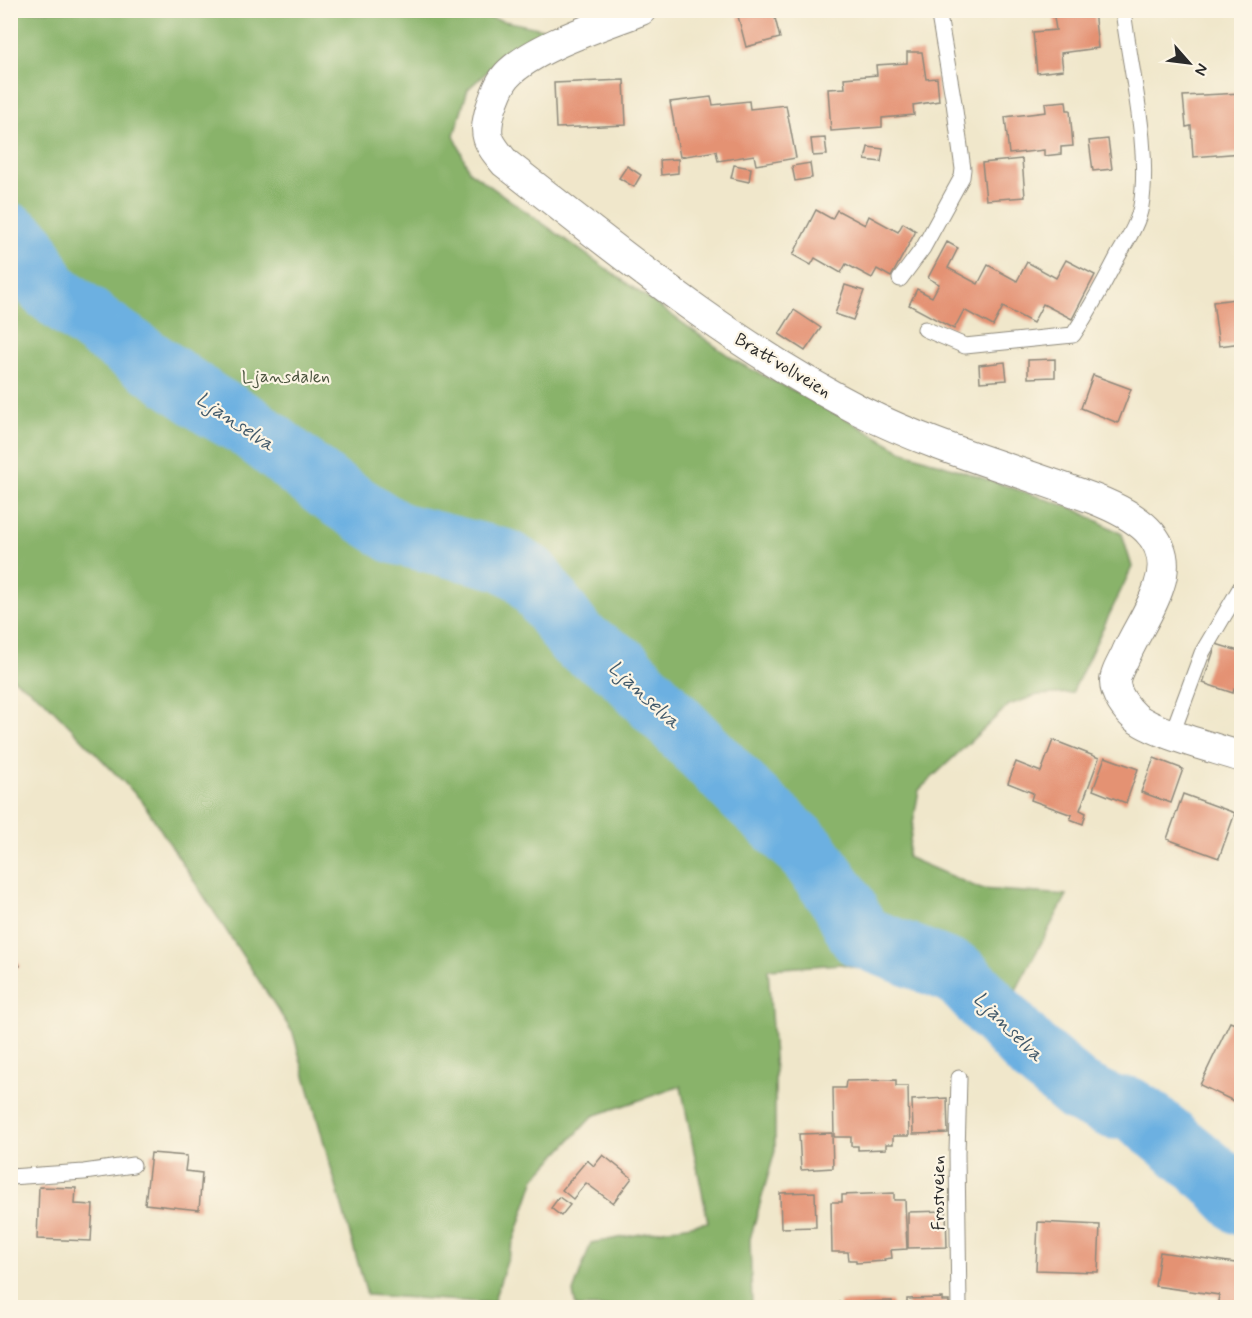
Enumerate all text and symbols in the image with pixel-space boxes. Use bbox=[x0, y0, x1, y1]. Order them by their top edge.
north arrow bbox=[1159, 33, 1219, 93]
text: N bbox=[1189, 60, 1213, 79]
street label: Brattvollveien bbox=[730, 328, 835, 404]
park label: Ljansdalen bbox=[242, 365, 330, 389]
water label: Ljanselva bbox=[191, 386, 281, 459]
water label: Ljanselva bbox=[602, 655, 687, 736]
water label: Ljanselva bbox=[967, 986, 1050, 1069]
street label: Frostveien bbox=[927, 1155, 951, 1231]

